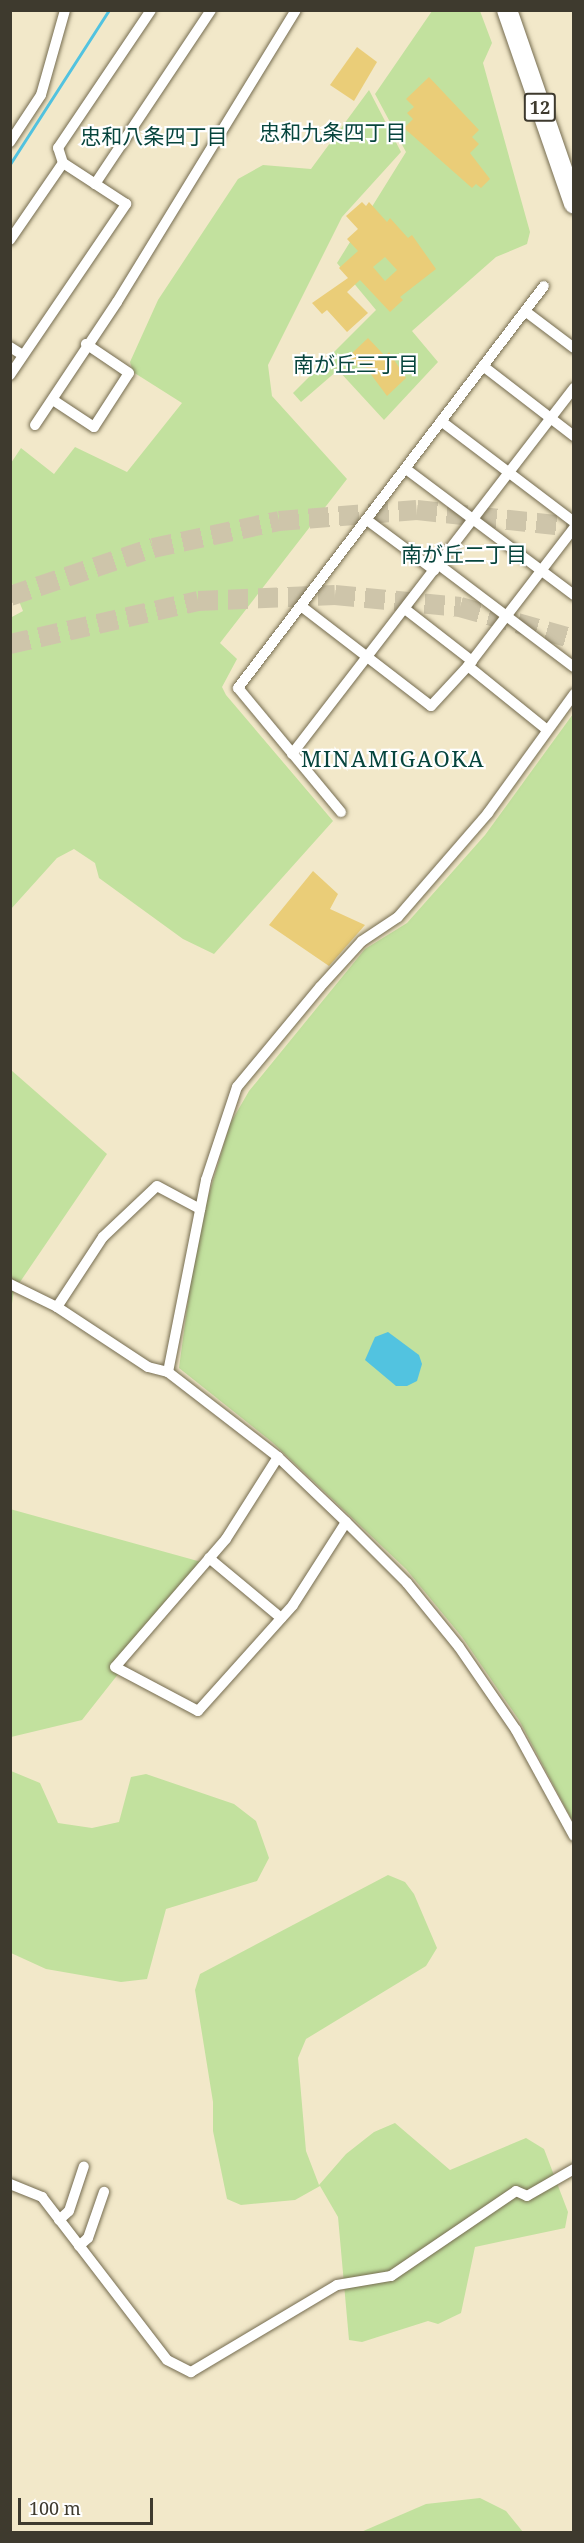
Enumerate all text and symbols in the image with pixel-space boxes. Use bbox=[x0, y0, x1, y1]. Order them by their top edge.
road number: 12 bbox=[524, 92, 556, 122]
district label: 忠和九条四丁目 bbox=[260, 119, 406, 145]
district label: 忠和八条四丁目 bbox=[81, 123, 227, 149]
district label: 南が丘三丁目 bbox=[293, 351, 419, 377]
district label: 南が丘二丁目 bbox=[401, 541, 527, 567]
district label: MINAMIGAOKA bbox=[301, 746, 485, 772]
scale bar bbox=[21, 2486, 156, 2524]
text: 100 m bbox=[29, 2496, 81, 2520]

